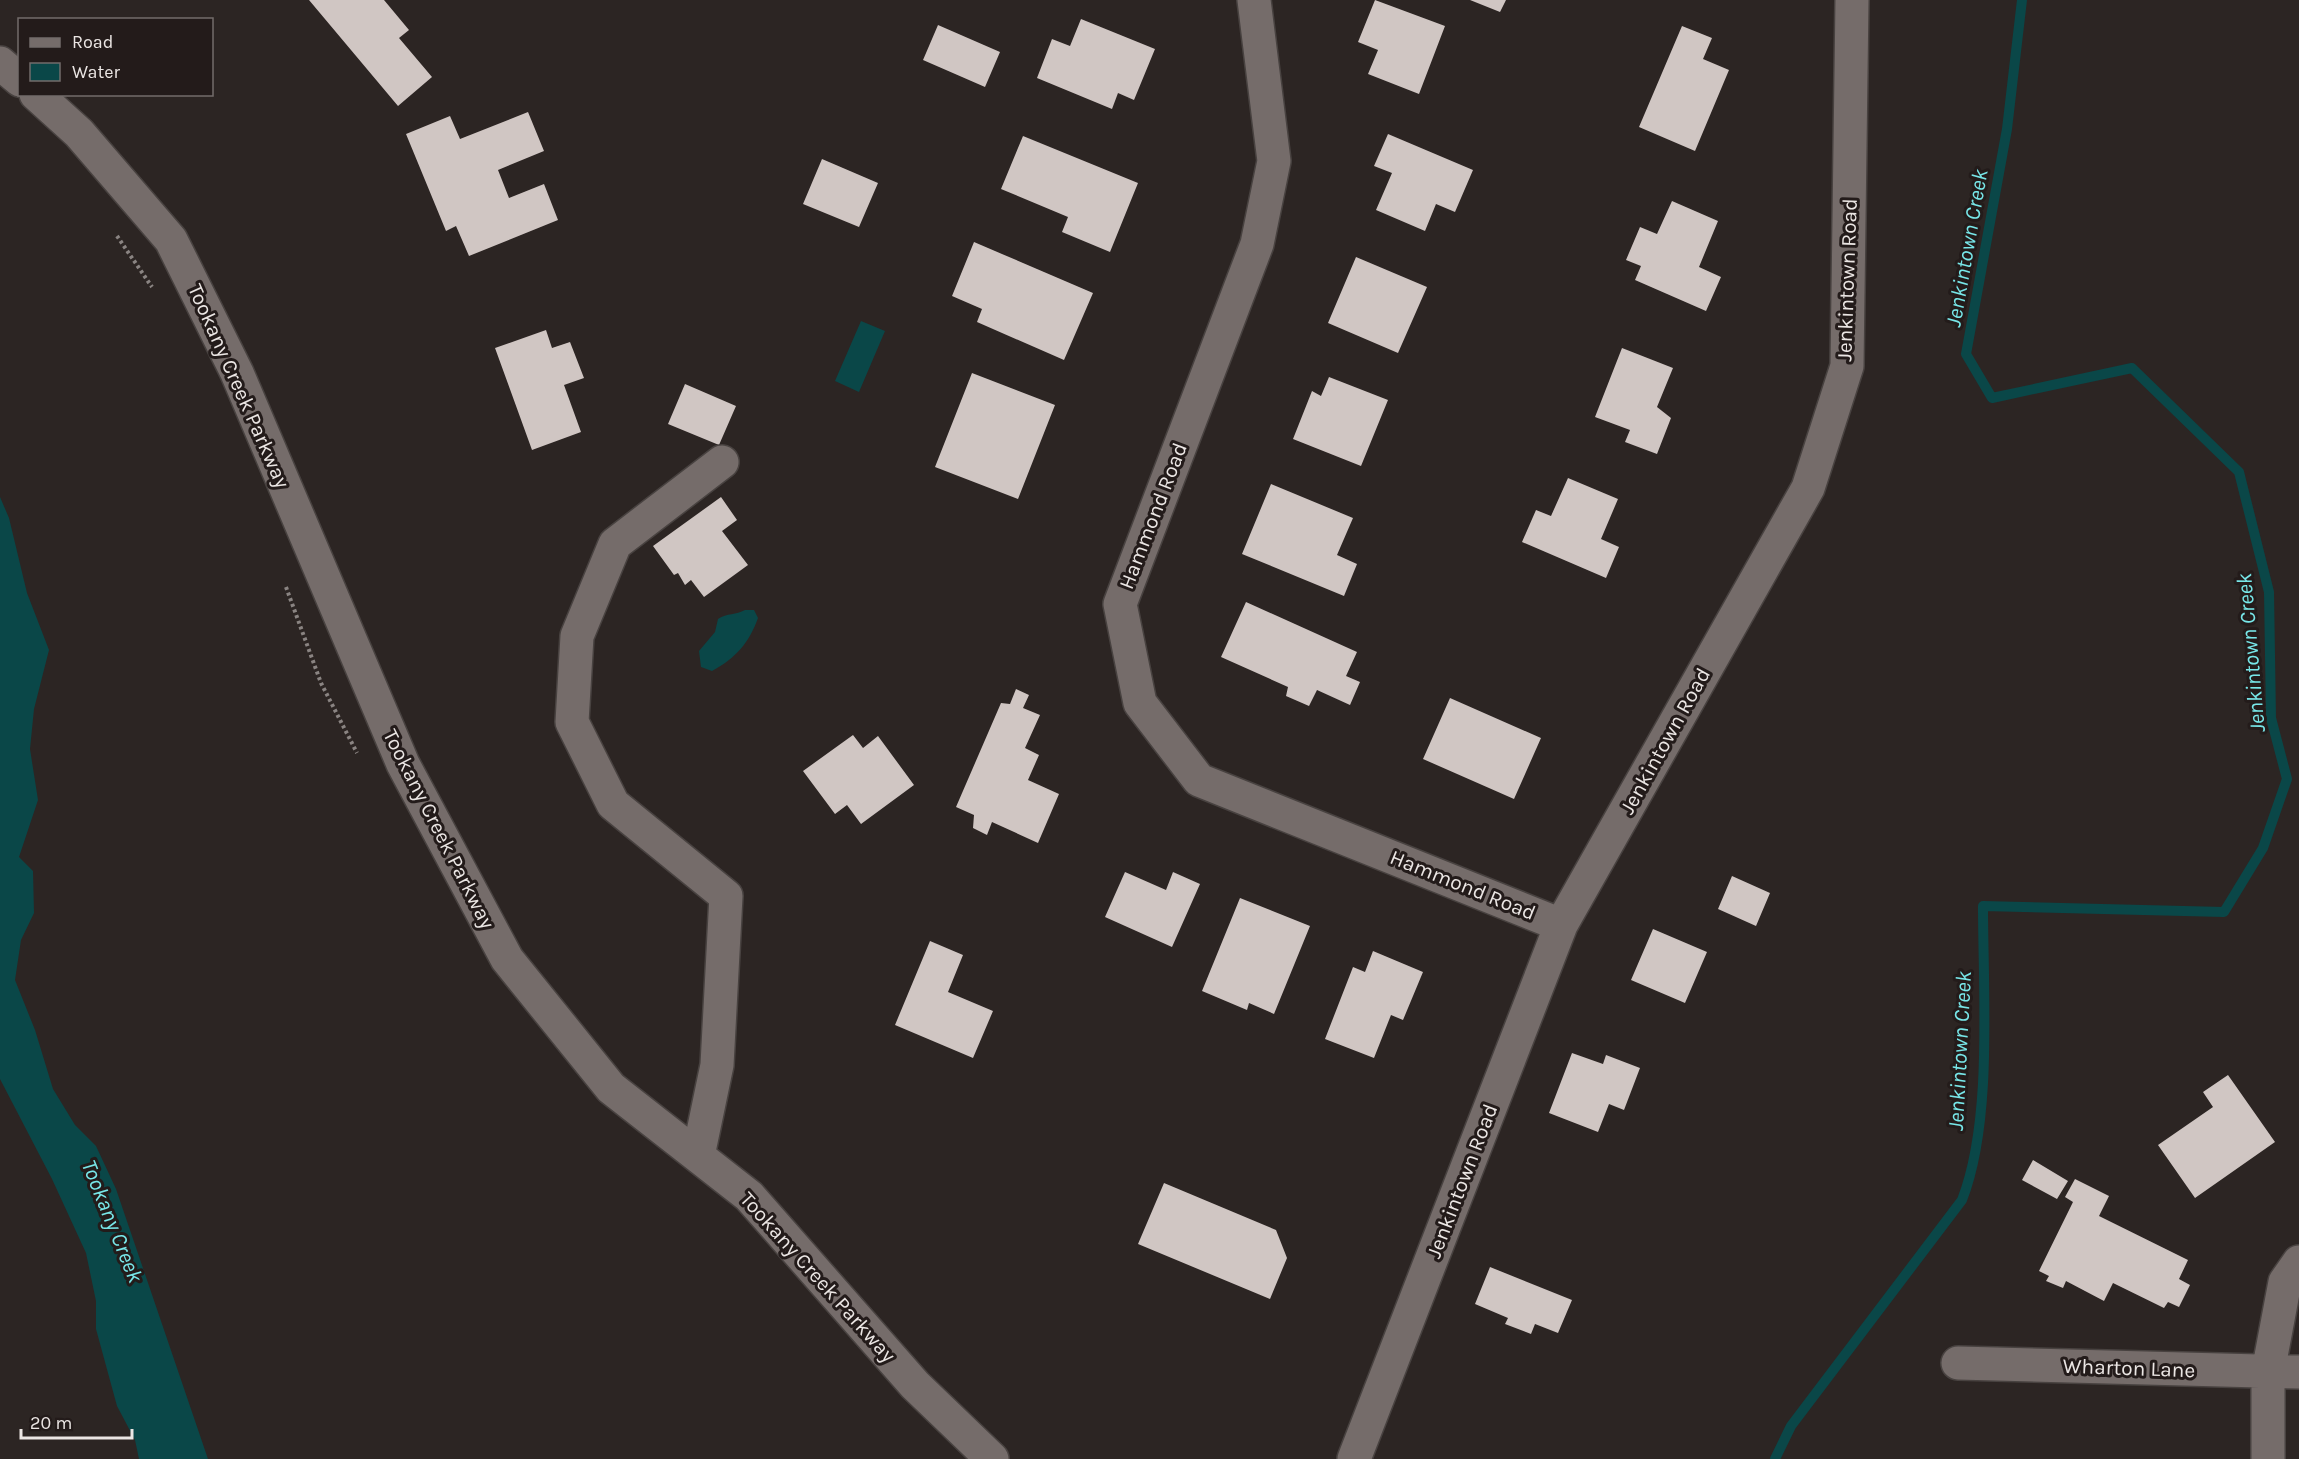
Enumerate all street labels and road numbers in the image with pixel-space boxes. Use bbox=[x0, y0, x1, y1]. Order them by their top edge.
street label: Jenkintown Road bbox=[1832, 198, 1862, 362]
street label: Tookany Creek Parkway bbox=[183, 280, 295, 492]
street label: Hammond Road bbox=[1114, 439, 1192, 593]
street label: Jenkintown Road bbox=[1615, 664, 1715, 818]
street label: Tookany Creek Parkway bbox=[378, 725, 500, 933]
street label: Hammond Road bbox=[1387, 845, 1539, 925]
street label: Jenkintown Road bbox=[1422, 1100, 1502, 1262]
street label: Tookany Creek Parkway bbox=[735, 1187, 901, 1367]
street label: Wharton Lane bbox=[2062, 1354, 2196, 1382]

